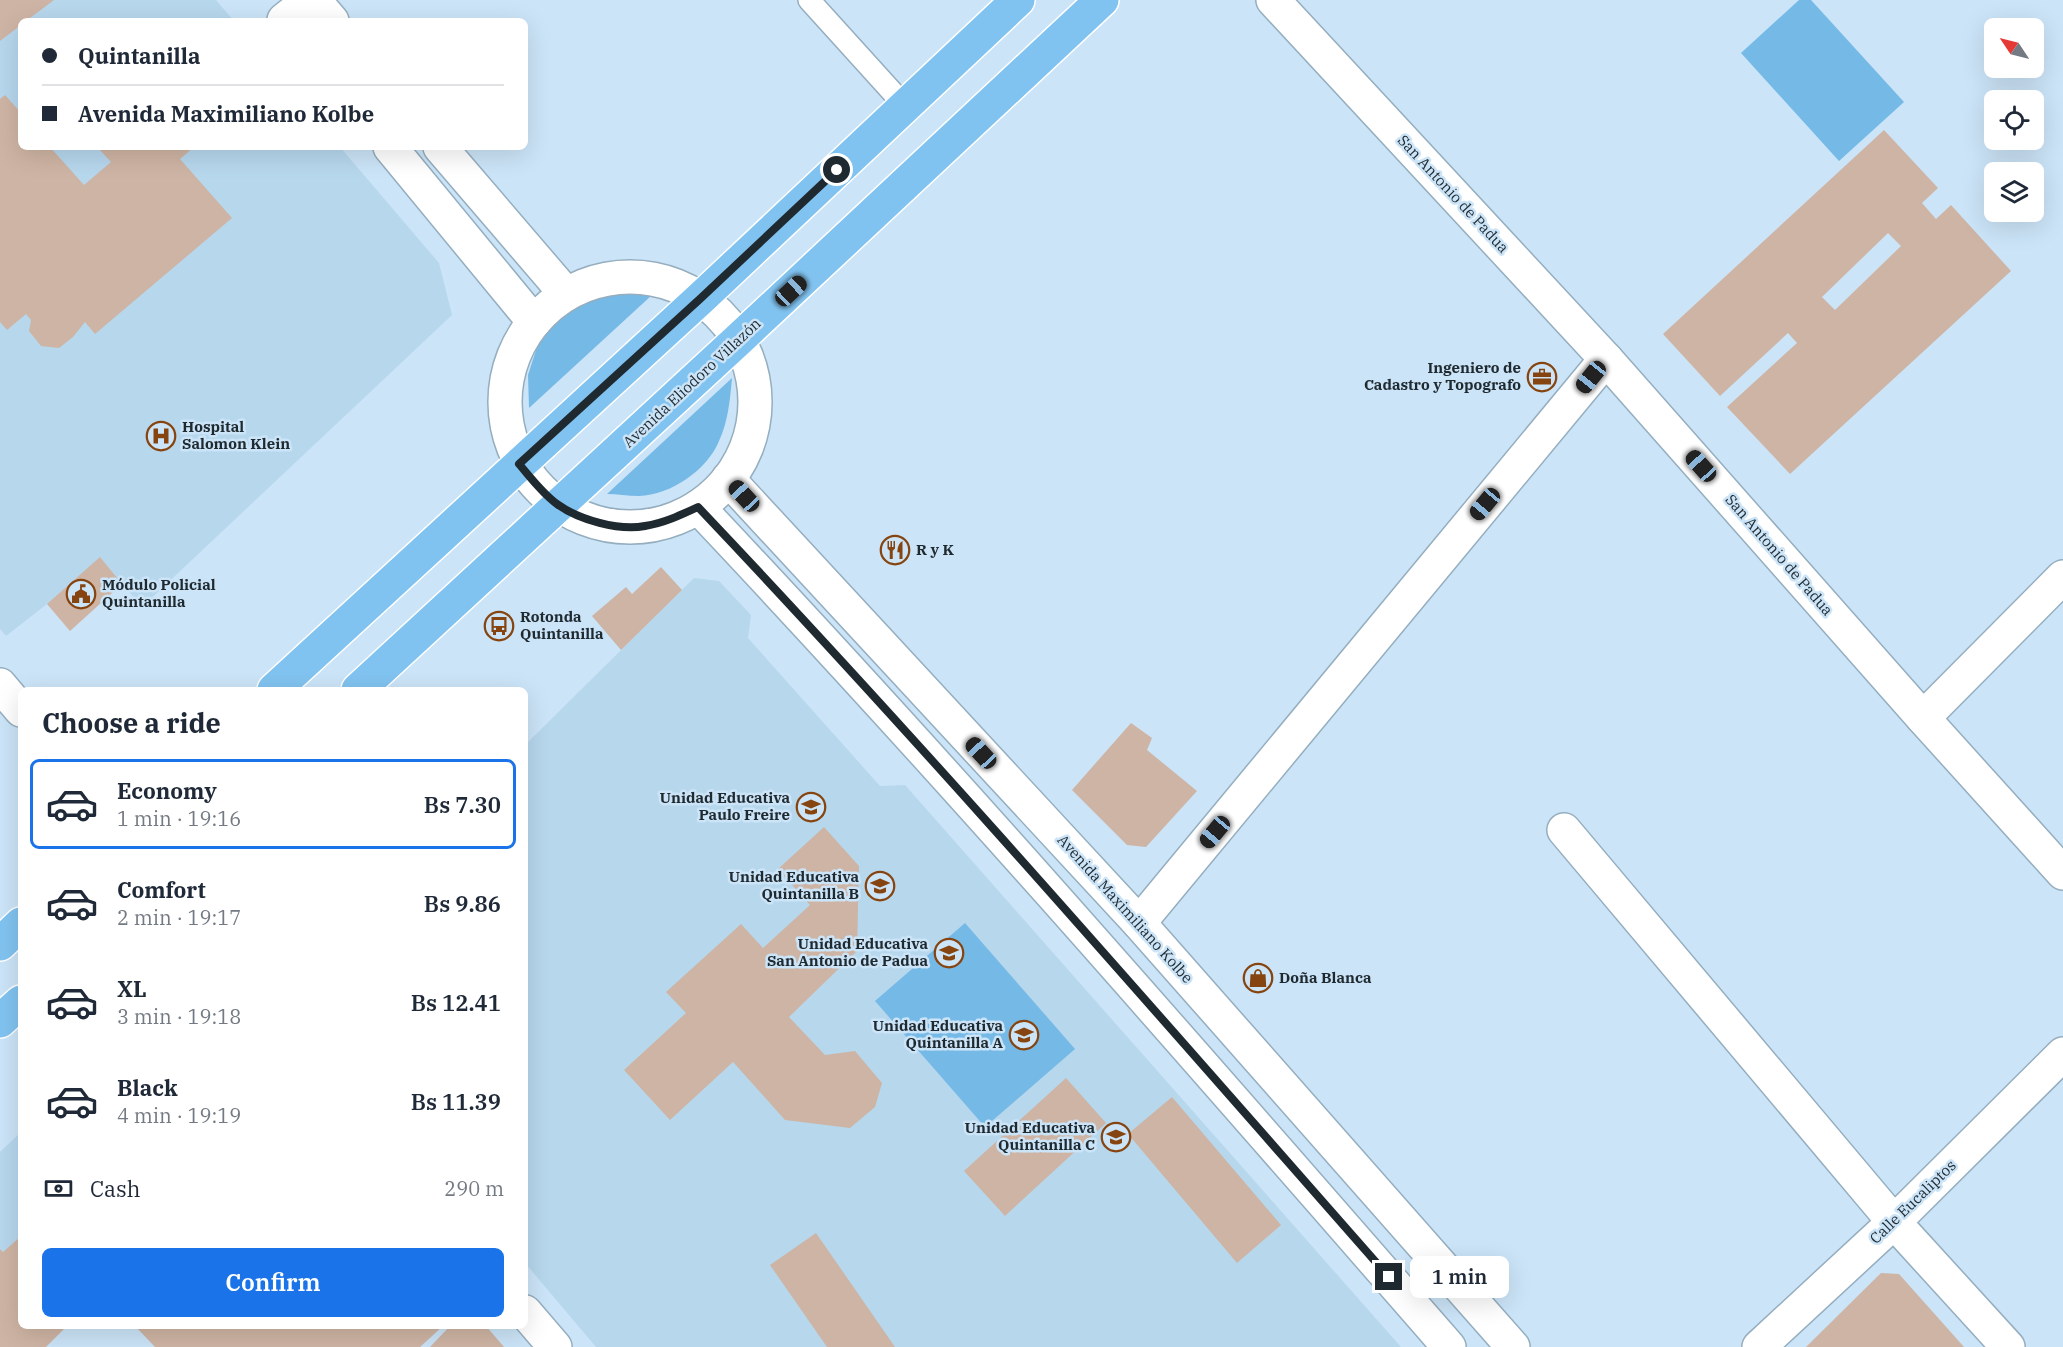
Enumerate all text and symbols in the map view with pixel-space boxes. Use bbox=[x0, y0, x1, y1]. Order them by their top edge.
north arrow bbox=[1984, 18, 2044, 78]
map controls bbox=[1984, 18, 2044, 222]
text: Quintanilla bbox=[78, 41, 201, 70]
button: locate bbox=[1984, 90, 2044, 150]
text: Avenida Maximiliano Kolbe bbox=[78, 99, 374, 128]
street label: San Antonio de Padua bbox=[1394, 131, 1513, 257]
route start bbox=[823, 156, 850, 183]
button: layers bbox=[1984, 162, 2044, 222]
car bbox=[772, 272, 810, 310]
street label: Avenida Eliodoro Villazón bbox=[619, 313, 765, 452]
car bbox=[1573, 357, 1609, 397]
place label: Ingeniero de Cadastro y Topografo bbox=[1364, 358, 1521, 394]
office icon: Ingeniero de Cadastro y Topografo bbox=[1526, 361, 1558, 393]
place label: Hospital Salomon Klein bbox=[182, 417, 290, 453]
hospital icon: Hospital Salomon Klein bbox=[145, 420, 177, 452]
car bbox=[1682, 447, 1720, 485]
car bbox=[725, 477, 763, 515]
car bbox=[1467, 484, 1503, 524]
street label: San Antonio de Padua bbox=[1722, 490, 1837, 619]
restaurant icon: R y K bbox=[879, 534, 911, 566]
place label: R y K bbox=[916, 540, 955, 559]
place label: Módulo Policial Quintanilla bbox=[102, 575, 216, 611]
public building icon: Módulo Policial Quintanilla bbox=[65, 578, 97, 610]
place label: Rotonda Quintanilla bbox=[520, 607, 604, 643]
bus stop icon: Rotonda Quintanilla bbox=[483, 610, 515, 642]
text: Choose a ride bbox=[42, 705, 221, 740]
car bbox=[962, 734, 1000, 772]
text: Economy bbox=[117, 776, 217, 805]
icon: car bbox=[45, 777, 99, 831]
place label: Unidad Educativa Paulo Freire bbox=[660, 788, 790, 824]
text: Bs 7.30 bbox=[424, 790, 501, 819]
school or university icon: Unidad Educativa Paulo Freire bbox=[795, 791, 827, 823]
text: 1 min · 19:16 bbox=[117, 805, 241, 832]
car bbox=[1197, 812, 1233, 852]
street label: Avenida Maximiliano Kolbe bbox=[1054, 830, 1197, 987]
place label: Unidad Educativa Quintanilla B bbox=[729, 867, 859, 903]
school or university icon: Unidad Educativa Quintanilla B bbox=[864, 870, 896, 902]
text: Comfort bbox=[117, 875, 206, 904]
icon: car bbox=[45, 876, 99, 930]
text: Bs 9.86 bbox=[424, 889, 501, 918]
text: 2 min · 19:17 bbox=[117, 904, 241, 931]
place label: Unidad Educativa San Antonio de Padua bbox=[767, 934, 928, 970]
school or university icon: Unidad Educativa San Antonio de Padua bbox=[933, 937, 965, 969]
shop icon: Doña Blanca bbox=[1242, 962, 1274, 994]
place label: Doña Blanca bbox=[1279, 968, 1372, 987]
text: XL bbox=[117, 974, 147, 1003]
icon: car bbox=[45, 975, 99, 1029]
text: Bs 12.41 bbox=[411, 988, 501, 1017]
text: 3 min · 19:18 bbox=[117, 1003, 241, 1030]
place label: Unidad Educativa Quintanilla A bbox=[873, 1016, 1004, 1052]
school or university icon: Unidad Educativa Quintanilla A bbox=[1008, 1019, 1040, 1051]
text: Black bbox=[117, 1073, 178, 1102]
icon: car bbox=[45, 1074, 99, 1128]
text: Bs 11.39 bbox=[411, 1087, 501, 1116]
text: 4 min · 19:19 bbox=[117, 1102, 241, 1129]
place label: Unidad Educativa Quintanilla C bbox=[965, 1118, 1095, 1154]
school or university icon: Unidad Educativa Quintanilla C bbox=[1100, 1121, 1132, 1153]
street label: Calle Eucaliptos bbox=[1866, 1156, 1960, 1248]
icon: cash bbox=[42, 1172, 75, 1205]
text: Cash bbox=[90, 1174, 141, 1203]
text: 290 m bbox=[444, 1175, 504, 1202]
button: Confirm bbox=[42, 1248, 504, 1317]
callout: 1 min bbox=[1410, 1256, 1509, 1298]
route end bbox=[1375, 1263, 1402, 1290]
text: 1 min bbox=[1432, 1263, 1487, 1290]

